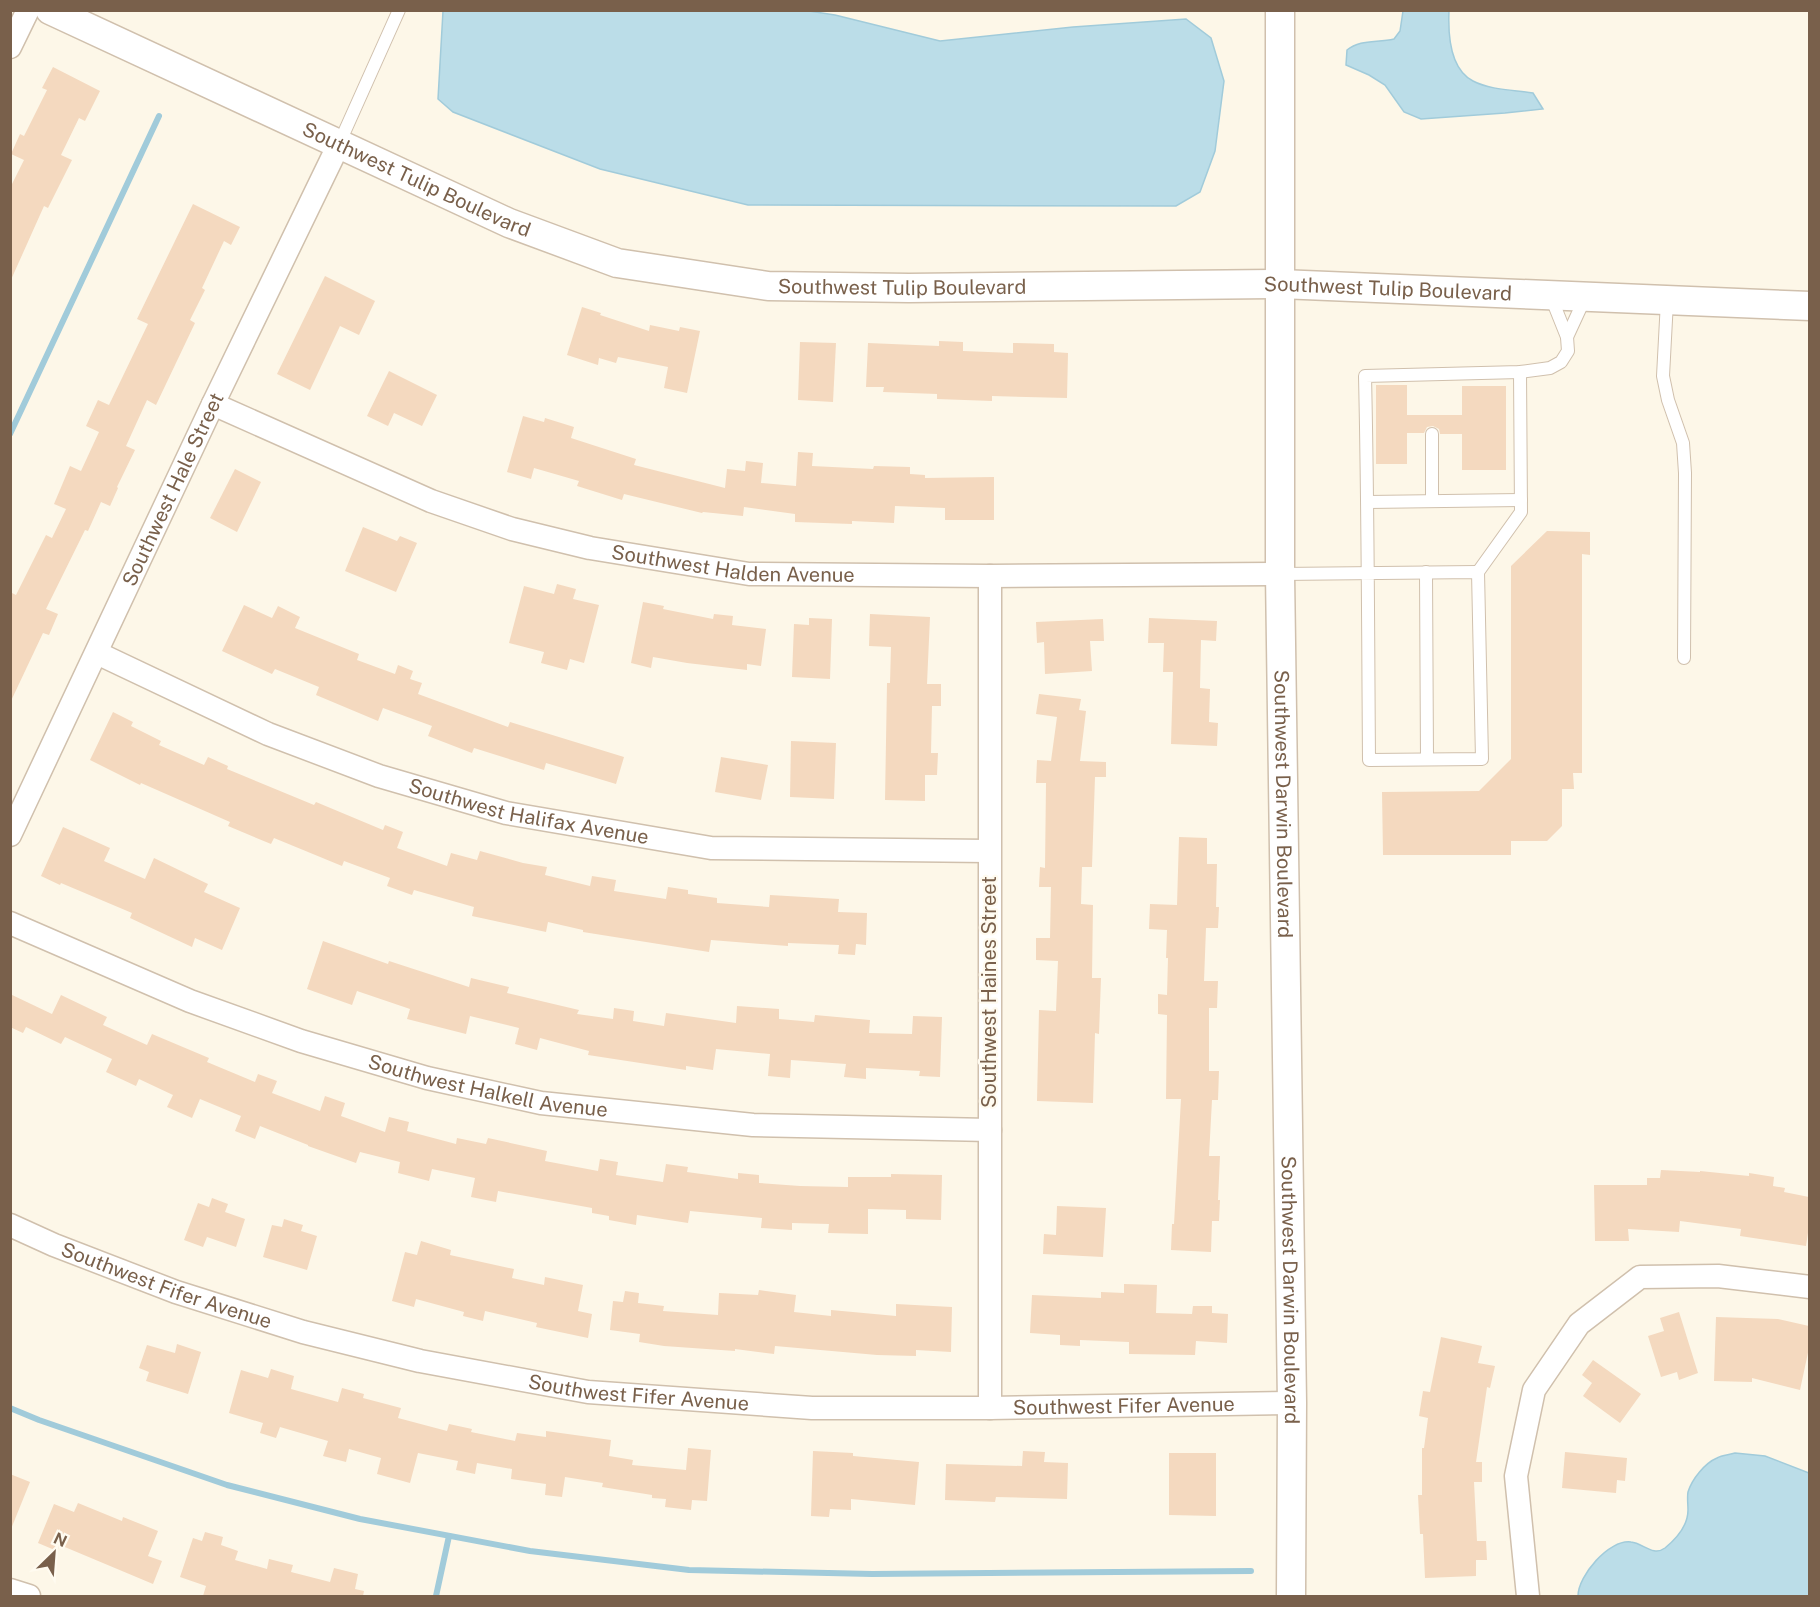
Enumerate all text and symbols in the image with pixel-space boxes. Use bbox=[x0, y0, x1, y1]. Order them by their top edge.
street label: Southwest Tulip Boulevard bbox=[299, 117, 534, 242]
street label: Southwest Tulip Boulevard bbox=[1264, 272, 1513, 306]
street label: Southwest Tulip Boulevard bbox=[778, 274, 1026, 300]
street label: Southwest Hale Street bbox=[117, 389, 229, 590]
street label: Southwest Halden Avenue bbox=[610, 540, 855, 587]
street label: Southwest Darwin Boulevard bbox=[1269, 670, 1297, 938]
street label: Southwest Halifax Avenue bbox=[406, 773, 651, 849]
street label: Southwest Haines Street bbox=[977, 876, 1001, 1108]
street label: Southwest Halkell Avenue bbox=[365, 1049, 609, 1122]
street label: Southwest Darwin Boulevard bbox=[1276, 1156, 1304, 1424]
street label: Southwest Fifer Avenue bbox=[58, 1237, 275, 1333]
street label: Southwest Fifer Avenue bbox=[526, 1369, 750, 1415]
street label: Southwest Fifer Avenue bbox=[1013, 1392, 1235, 1420]
north arrow bbox=[24, 1523, 84, 1583]
text: N bbox=[50, 1529, 70, 1551]

